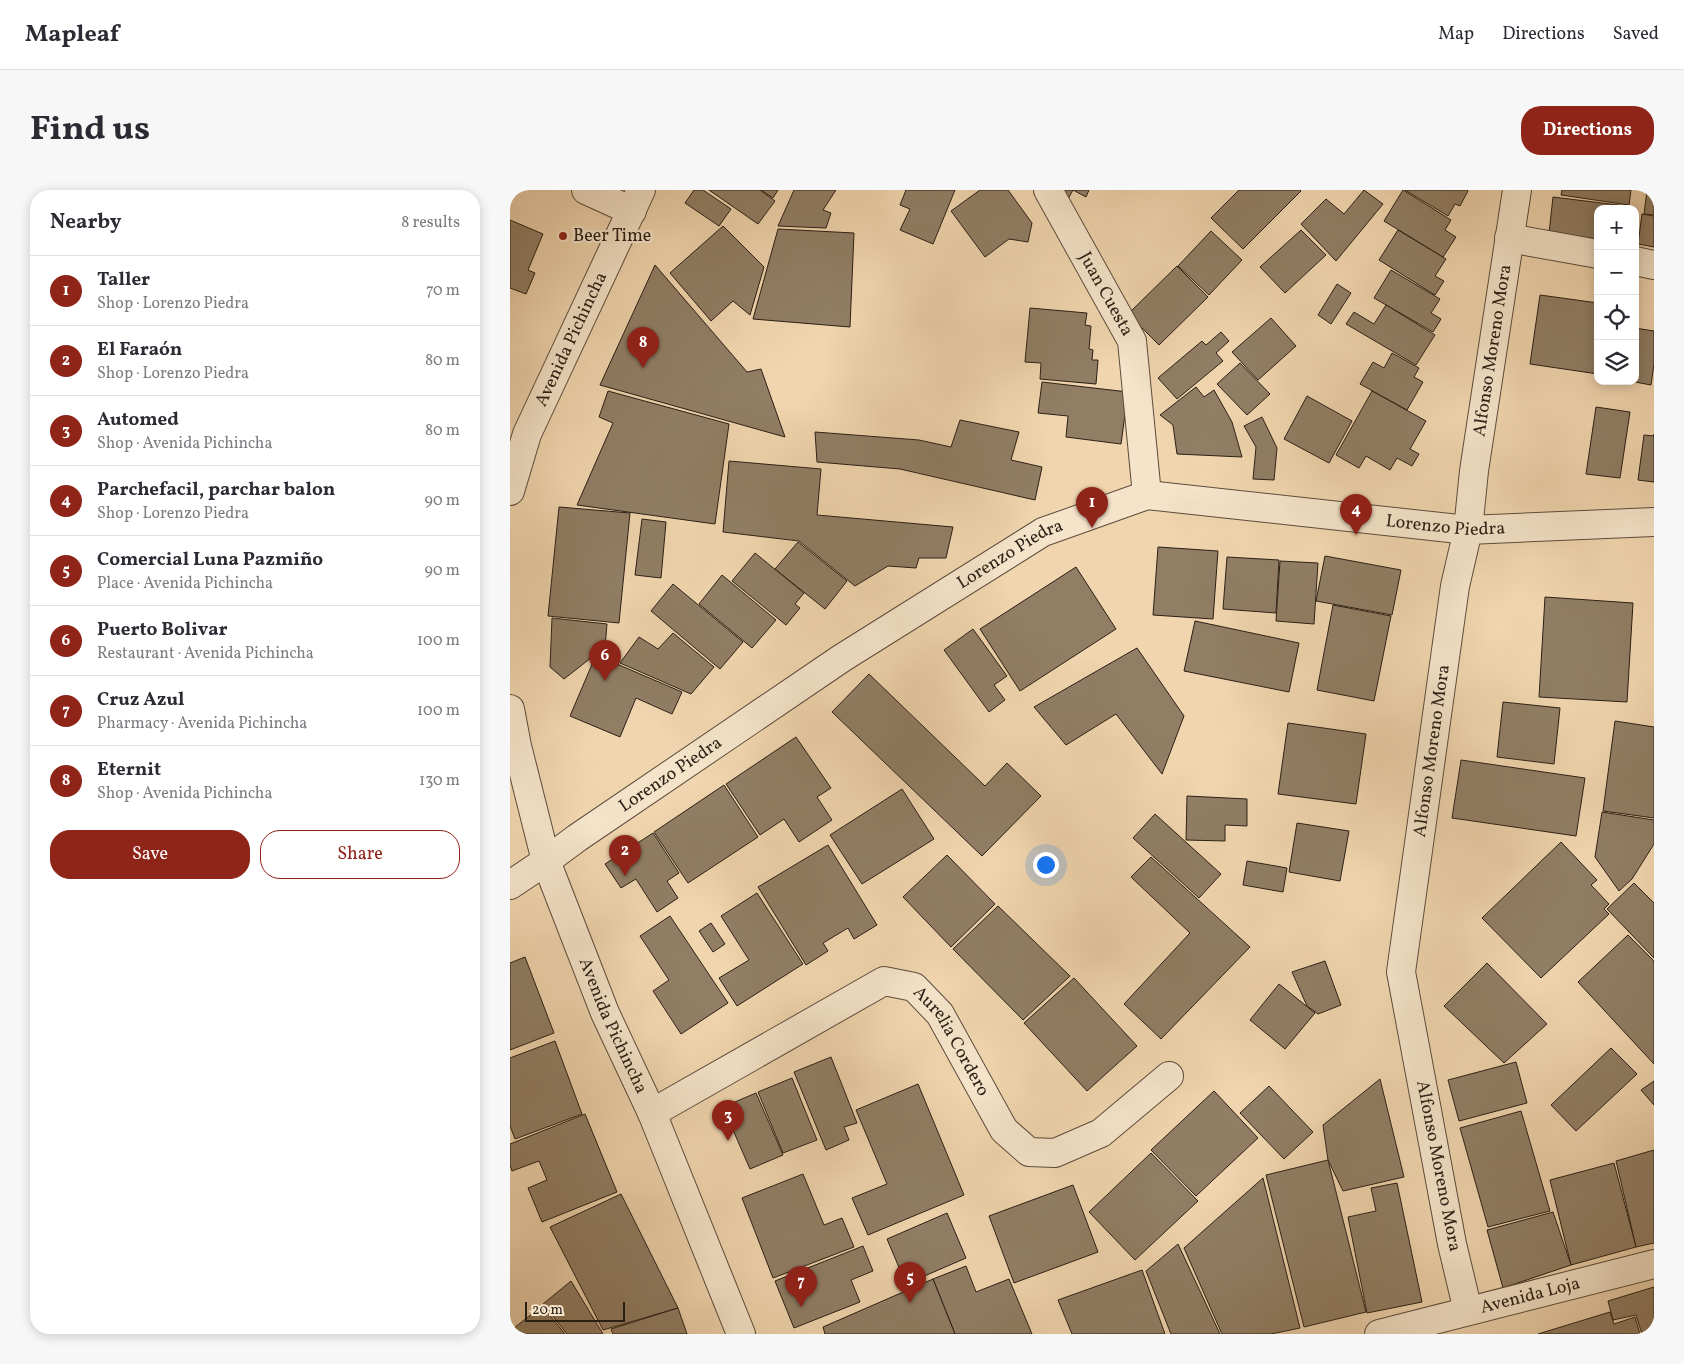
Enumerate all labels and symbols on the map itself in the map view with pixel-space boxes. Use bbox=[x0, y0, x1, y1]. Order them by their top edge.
place label: Beer Time bbox=[573, 224, 651, 249]
marker: Beer Time bbox=[557, 230, 569, 242]
street label: Juan Cuesta bbox=[1072, 247, 1139, 341]
street label: Alfonso Moreno Mora bbox=[1467, 263, 1518, 438]
street label: Avenida Pichincha bbox=[529, 268, 614, 411]
pin: 8 bbox=[627, 327, 659, 368]
pin: 1 bbox=[1076, 487, 1108, 528]
pin: 4 bbox=[1340, 494, 1372, 535]
street label: Lorenzo Piedra bbox=[1384, 509, 1506, 543]
street label: Lorenzo Piedra bbox=[952, 513, 1067, 595]
pin: 6 bbox=[589, 640, 621, 681]
street label: Alfonso Moreno Mora bbox=[1408, 663, 1456, 839]
street label: Lorenzo Piedra bbox=[614, 730, 727, 818]
pin: 2 bbox=[609, 835, 641, 876]
your location bbox=[1033, 852, 1059, 878]
street label: Avenida Pichincha bbox=[572, 954, 654, 1098]
street label: Aurelia Cordero bbox=[907, 981, 996, 1101]
street label: Alfonso Moreno Mora bbox=[1409, 1078, 1467, 1254]
pin: 3 bbox=[712, 1100, 744, 1141]
pin: 5 bbox=[894, 1262, 926, 1303]
pin: 7 bbox=[785, 1266, 817, 1307]
street label: Avenida Loja bbox=[1478, 1271, 1583, 1320]
scale bar bbox=[525, 1299, 625, 1322]

